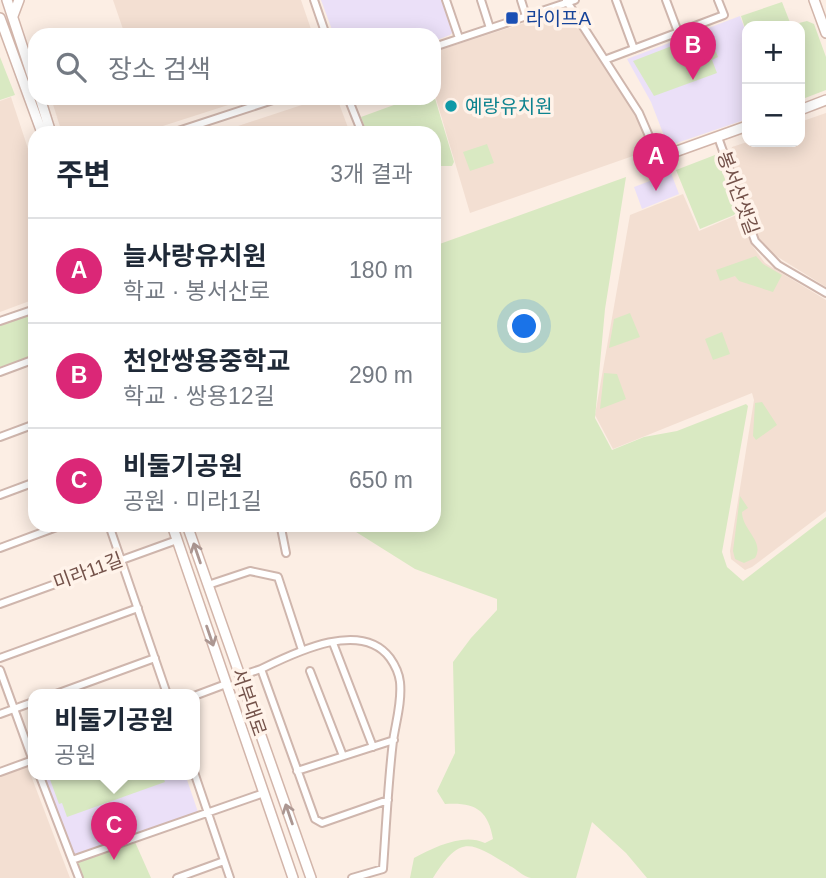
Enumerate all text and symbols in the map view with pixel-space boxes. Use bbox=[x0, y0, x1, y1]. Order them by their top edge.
place label: 라이프A bbox=[526, 8, 591, 29]
marker: 라이프A bbox=[504, 10, 520, 26]
map controls bbox=[742, 21, 805, 147]
button: + bbox=[742, 21, 805, 84]
pin: B bbox=[670, 22, 716, 80]
search box bbox=[28, 28, 441, 105]
icon: search bbox=[52, 48, 90, 86]
text: 장소 검색 bbox=[108, 54, 211, 84]
button: − bbox=[742, 84, 805, 147]
place label: 예랑유치원 bbox=[465, 96, 552, 117]
marker: 예랑유치원 bbox=[443, 98, 459, 114]
pin: A bbox=[633, 133, 679, 191]
street label: 봉서산샛길 bbox=[713, 148, 763, 238]
text: 주변 bbox=[56, 158, 111, 191]
text: 3개 결과 bbox=[330, 161, 413, 187]
text: 늘사랑유치원 bbox=[123, 241, 267, 271]
text: A bbox=[71, 257, 87, 283]
text: 180 m bbox=[349, 257, 413, 283]
text: 학교 · 봉서산로 bbox=[123, 278, 270, 304]
your location bbox=[507, 309, 541, 343]
text: 천안쌍용중학교 bbox=[123, 346, 290, 376]
text: B bbox=[71, 362, 87, 388]
text: 290 m bbox=[349, 362, 413, 388]
text: 학교 · 쌍용12길 bbox=[123, 383, 275, 409]
text: 비둘기공원 bbox=[123, 451, 243, 481]
text: C bbox=[71, 467, 87, 493]
text: 650 m bbox=[349, 467, 413, 493]
text: 공원 · 미라1길 bbox=[123, 488, 262, 514]
one-way arrow bbox=[190, 542, 202, 564]
street label: 미라11길 bbox=[50, 549, 126, 593]
one-way arrow bbox=[205, 624, 217, 646]
street label: 서부대로 bbox=[228, 666, 270, 738]
popup bbox=[28, 689, 200, 780]
text: 비둘기공원 bbox=[54, 705, 174, 735]
text: 공원 bbox=[54, 742, 97, 768]
pin: C bbox=[91, 802, 137, 860]
one-way arrow bbox=[282, 803, 294, 825]

